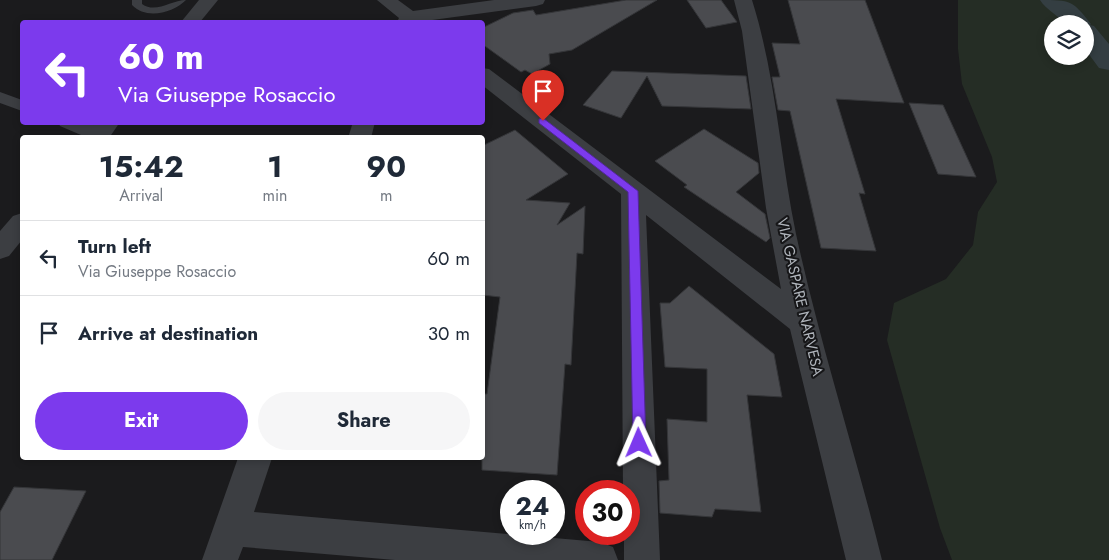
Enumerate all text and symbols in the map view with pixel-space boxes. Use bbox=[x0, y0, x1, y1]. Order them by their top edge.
map controls bbox=[1044, 15, 1094, 65]
button: layers bbox=[1044, 15, 1094, 65]
text: 60 m bbox=[118, 32, 204, 82]
icon: left bbox=[35, 40, 100, 105]
pin bbox=[522, 70, 564, 121]
icon: arrive bbox=[529, 77, 557, 105]
text: Via Giuseppe Rosaccio bbox=[118, 78, 336, 110]
text: 15:42 bbox=[99, 145, 184, 188]
text: 1 bbox=[267, 145, 283, 188]
text: 90 bbox=[366, 145, 406, 188]
text: Arrival bbox=[119, 184, 163, 207]
text: min bbox=[262, 184, 287, 207]
text: m bbox=[380, 184, 392, 207]
street label: VIA GASPARE NARVESA bbox=[771, 216, 829, 378]
text: Turn left bbox=[78, 233, 151, 260]
icon: left bbox=[35, 244, 63, 272]
text: 60 m bbox=[427, 245, 470, 272]
text: Via Giuseppe Rosaccio bbox=[78, 260, 236, 283]
icon: arrive bbox=[35, 319, 63, 347]
text: Arrive at destination bbox=[78, 320, 258, 347]
text: 30 m bbox=[428, 320, 470, 347]
button: Exit bbox=[35, 392, 248, 450]
button: Share bbox=[258, 392, 470, 450]
position arrow bbox=[612, 416, 664, 468]
speed limit sign: 30 bbox=[575, 480, 640, 545]
text: 24 bbox=[516, 488, 549, 524]
text: km/h bbox=[519, 516, 546, 534]

